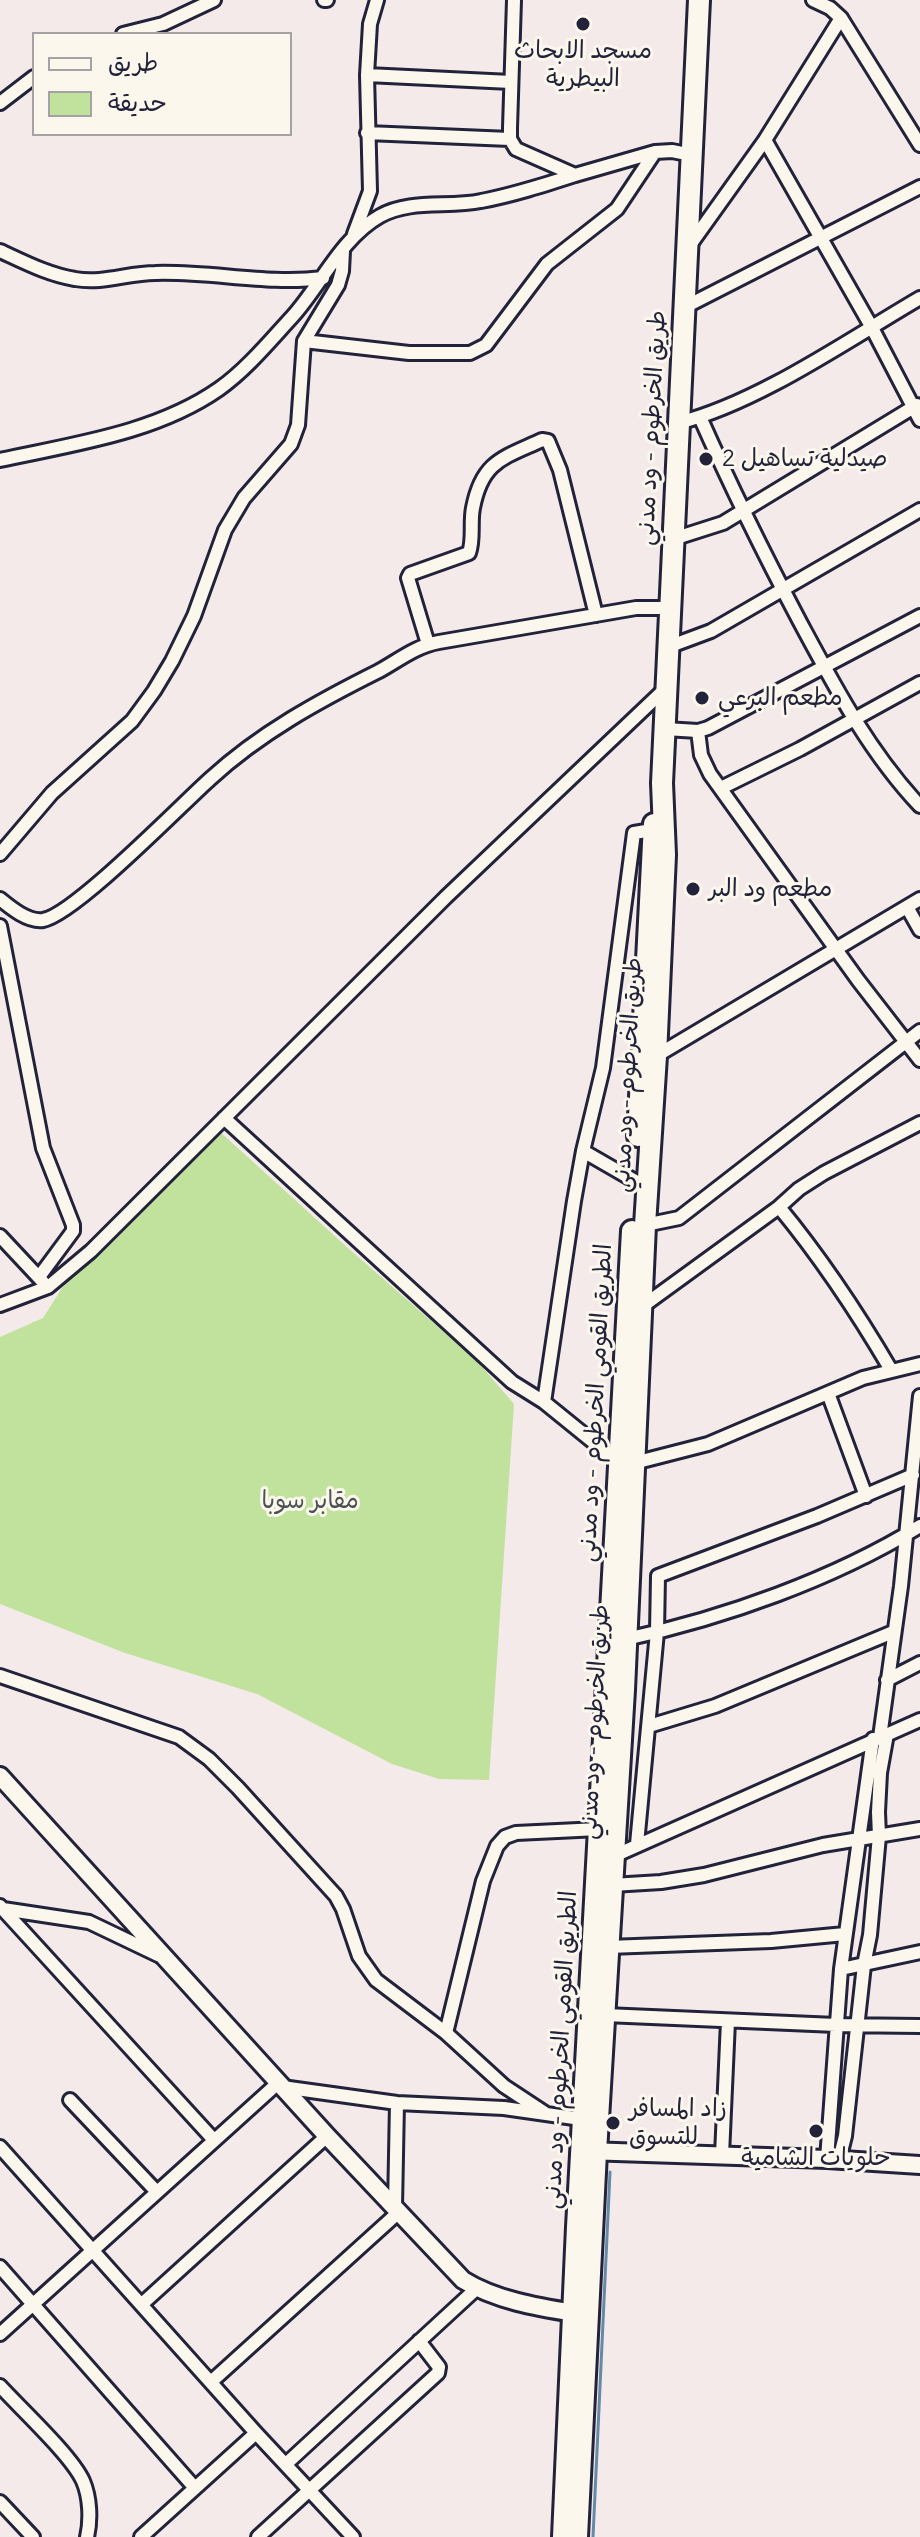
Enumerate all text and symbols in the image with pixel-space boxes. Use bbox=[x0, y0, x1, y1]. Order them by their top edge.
marker: مسجد الابحاث البيطرية bbox=[574, 15, 592, 33]
legend bbox=[32, 32, 292, 136]
place label: مسجد الابحاث البيطرية bbox=[514, 37, 652, 93]
text: طريق bbox=[108, 47, 158, 77]
text: حديقة bbox=[108, 87, 167, 117]
street label: طريق الخرطوم - ود مدني bbox=[631, 310, 673, 546]
place label: صيدلية تساهيل 2 bbox=[722, 445, 887, 473]
marker: صيدلية تساهيل 2 bbox=[697, 450, 715, 468]
place label: مطعم البرعي bbox=[718, 684, 843, 712]
marker: مطعم البرعي bbox=[693, 689, 711, 707]
place label: مطعم ود البر bbox=[709, 875, 833, 903]
marker: مطعم ود البر bbox=[684, 880, 702, 898]
street label: طريق الخرطوم - ود مدني bbox=[607, 957, 649, 1193]
street label: الطريق القومي الخرطوم - ود مدني bbox=[573, 1243, 619, 1563]
park label: مقابر سوبا bbox=[261, 1487, 359, 1515]
street label: طريق الخرطوم - ود مدني bbox=[574, 1604, 616, 1840]
street label: الطريق القومي الخرطوم - ود مدني bbox=[538, 1890, 584, 2210]
place label: زاد المسافر للتسوق bbox=[629, 2095, 727, 2151]
marker: زاد المسافر للتسوق bbox=[604, 2114, 622, 2132]
marker: حلويات الشامية bbox=[807, 2122, 825, 2140]
place label: حلويات الشامية bbox=[741, 2144, 891, 2172]

